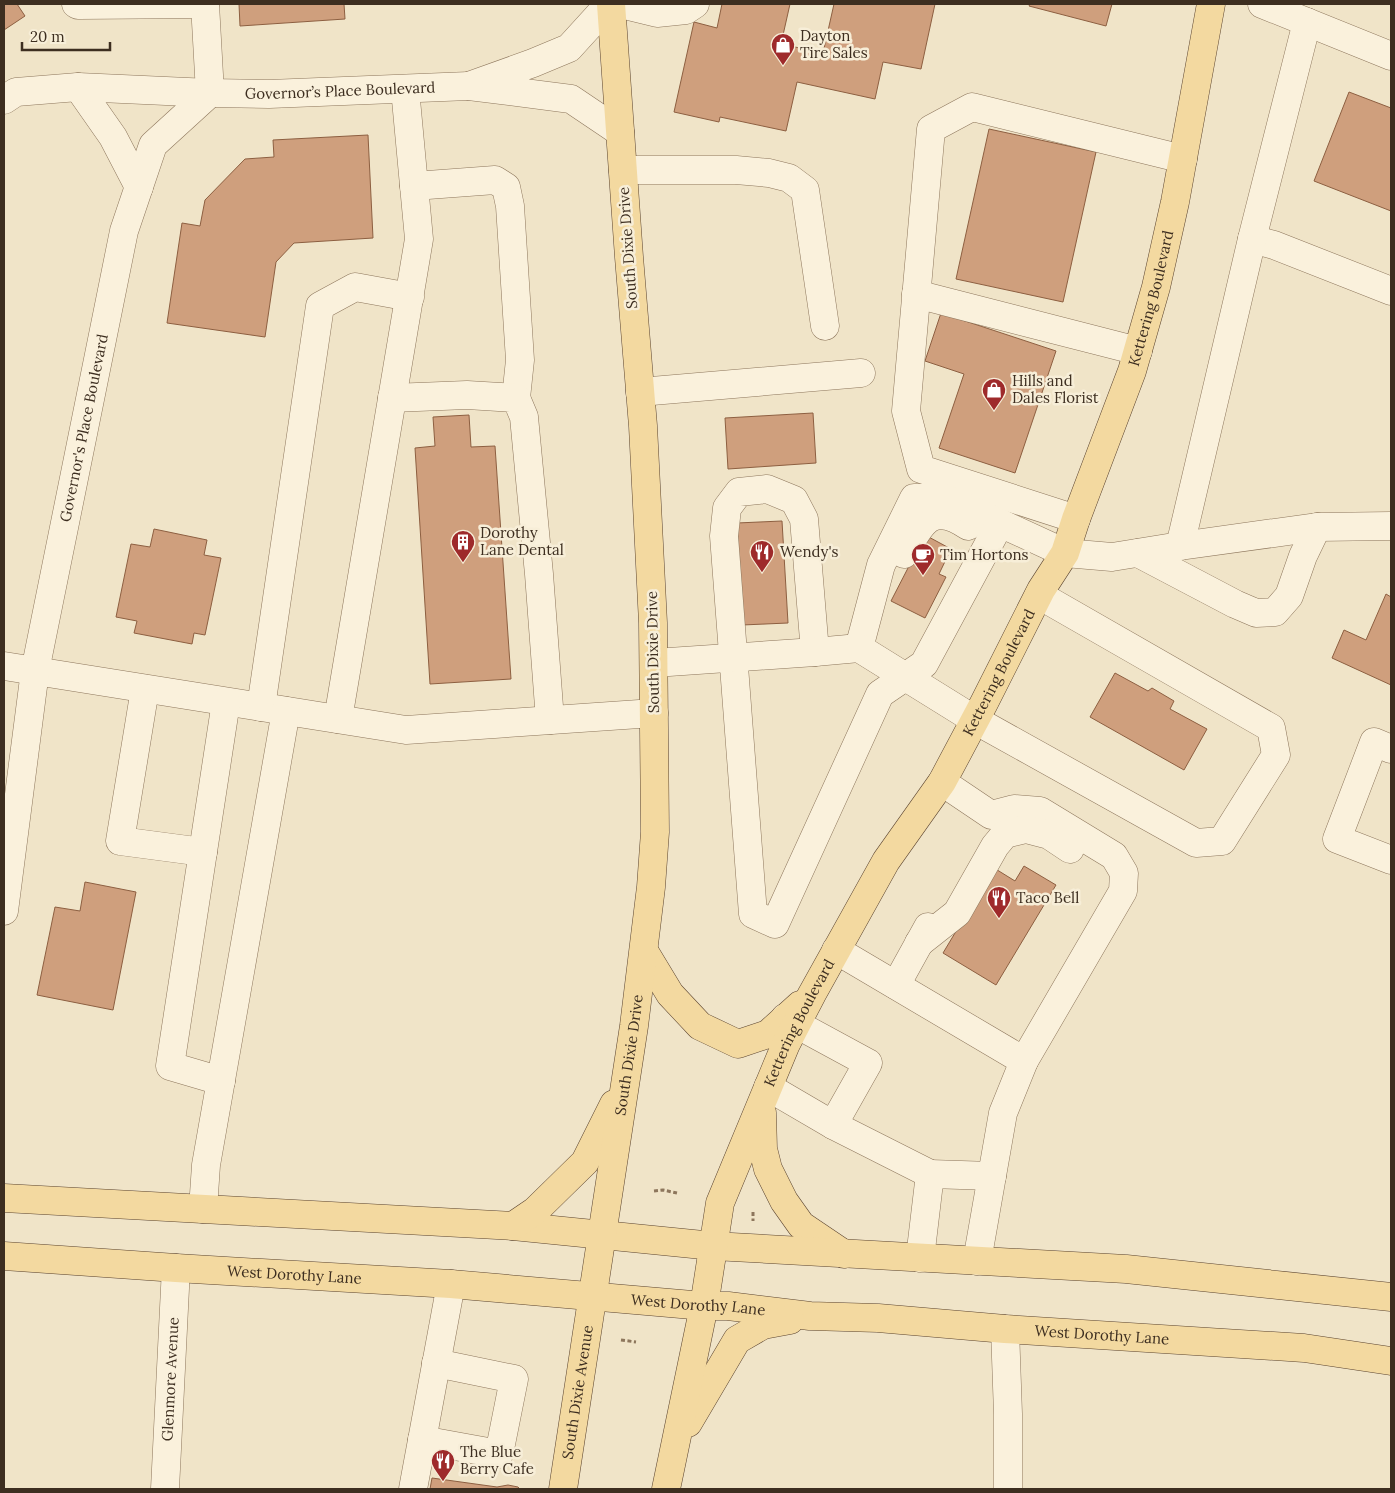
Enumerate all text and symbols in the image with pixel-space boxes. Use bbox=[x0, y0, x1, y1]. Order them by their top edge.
scale bar bbox=[22, 20, 110, 52]
place label: Dayton Tire Sales bbox=[800, 26, 868, 62]
text: 20 m bbox=[30, 27, 65, 46]
shop icon: Dayton Tire Sales bbox=[770, 32, 796, 66]
street label: Governor’s Place Boulevard bbox=[245, 77, 436, 103]
street label: South Dixie Drive bbox=[614, 186, 641, 310]
street label: Kettering Boulevard bbox=[1124, 228, 1177, 368]
street label: Governor's Place Boulevard bbox=[55, 332, 112, 523]
place label: Hills and Dales Florist bbox=[1012, 371, 1099, 407]
shop icon: Hills and Dales Florist bbox=[981, 377, 1007, 411]
place label: Dorothy Lane Dental bbox=[480, 523, 564, 559]
building icon: Dorothy Lane Dental bbox=[450, 529, 476, 563]
restaurant icon: Wendy's bbox=[749, 539, 775, 573]
place label: Wendy's bbox=[780, 542, 838, 561]
cafe icon: Tim Hortons bbox=[910, 542, 936, 576]
place label: Tim Hortons bbox=[940, 545, 1029, 564]
street label: South Dixie Drive bbox=[642, 591, 663, 713]
street label: Kettering Boulevard bbox=[958, 606, 1039, 739]
restaurant icon: Taco Bell bbox=[986, 885, 1012, 919]
place label: Taco Bell bbox=[1016, 888, 1079, 907]
street label: Kettering Boulevard bbox=[759, 956, 838, 1089]
street label: South Dixie Drive bbox=[610, 993, 647, 1117]
street label: West Dorothy Lane bbox=[227, 1261, 362, 1288]
street label: West Dorothy Lane bbox=[630, 1290, 767, 1319]
street label: Glenmore Avenue bbox=[157, 1317, 183, 1442]
street label: West Dorothy Lane bbox=[1034, 1321, 1170, 1348]
street label: South Dixie Avenue bbox=[558, 1324, 597, 1461]
place label: The Blue Berry Cafe bbox=[460, 1442, 534, 1478]
restaurant icon: The Blue Berry Cafe bbox=[430, 1448, 456, 1482]

